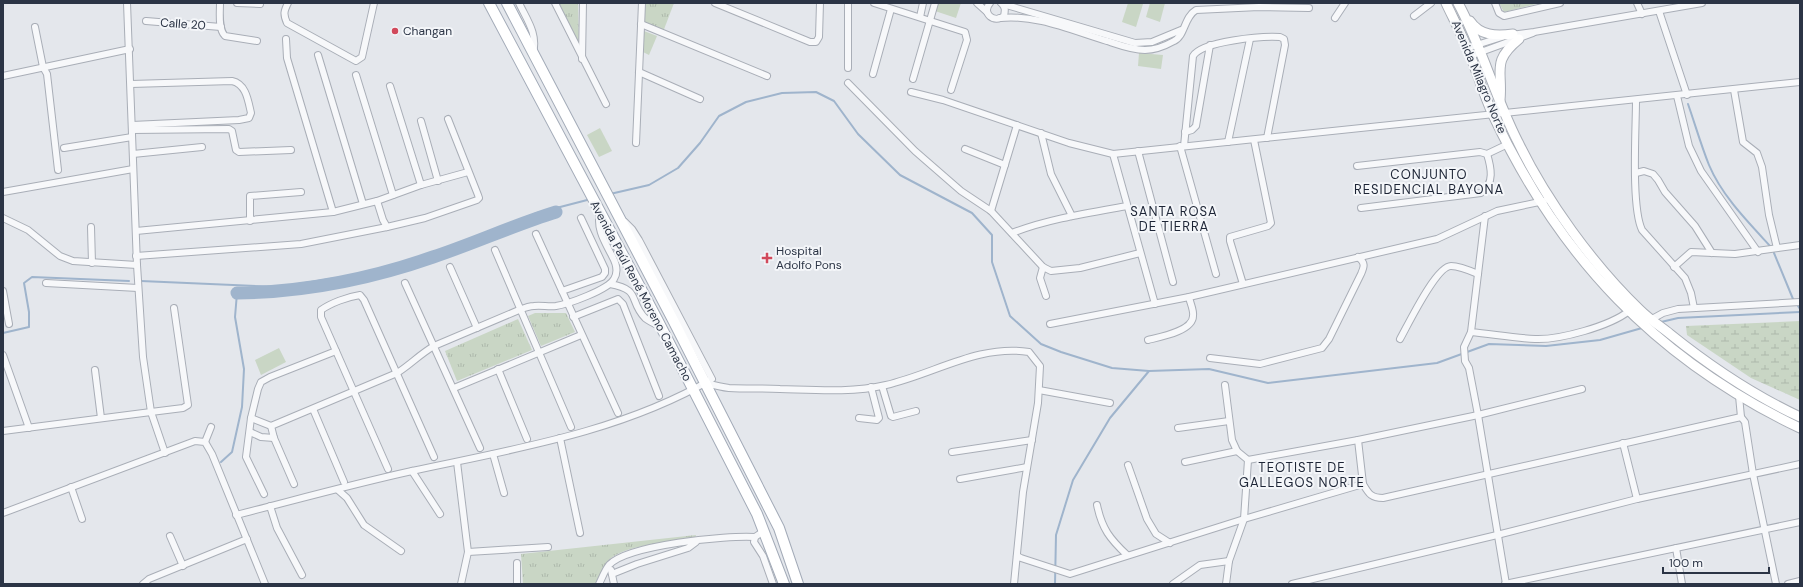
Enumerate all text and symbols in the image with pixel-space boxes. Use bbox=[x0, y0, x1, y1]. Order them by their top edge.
street label: Calle 20 bbox=[160, 14, 206, 34]
street label: Avenida Milagro Norte bbox=[1448, 18, 1510, 136]
place label: Changan bbox=[403, 23, 452, 39]
marker: Changan bbox=[390, 26, 400, 36]
district label: CONJUNTO RESIDENCIAL BAYONA bbox=[1354, 166, 1504, 198]
street label: Avenida Paúl René Moreno Camacho bbox=[586, 198, 696, 384]
district label: SANTA ROSA DE TIERRA bbox=[1130, 203, 1218, 235]
place label: Hospital Adolfo Pons bbox=[776, 243, 842, 273]
marker: Hospital Adolfo Pons bbox=[761, 252, 773, 264]
district label: TEOTISTE DE GALLEGOS NORTE bbox=[1239, 459, 1365, 491]
scale bar bbox=[1663, 549, 1769, 575]
text: 100 m bbox=[1669, 555, 1703, 571]

